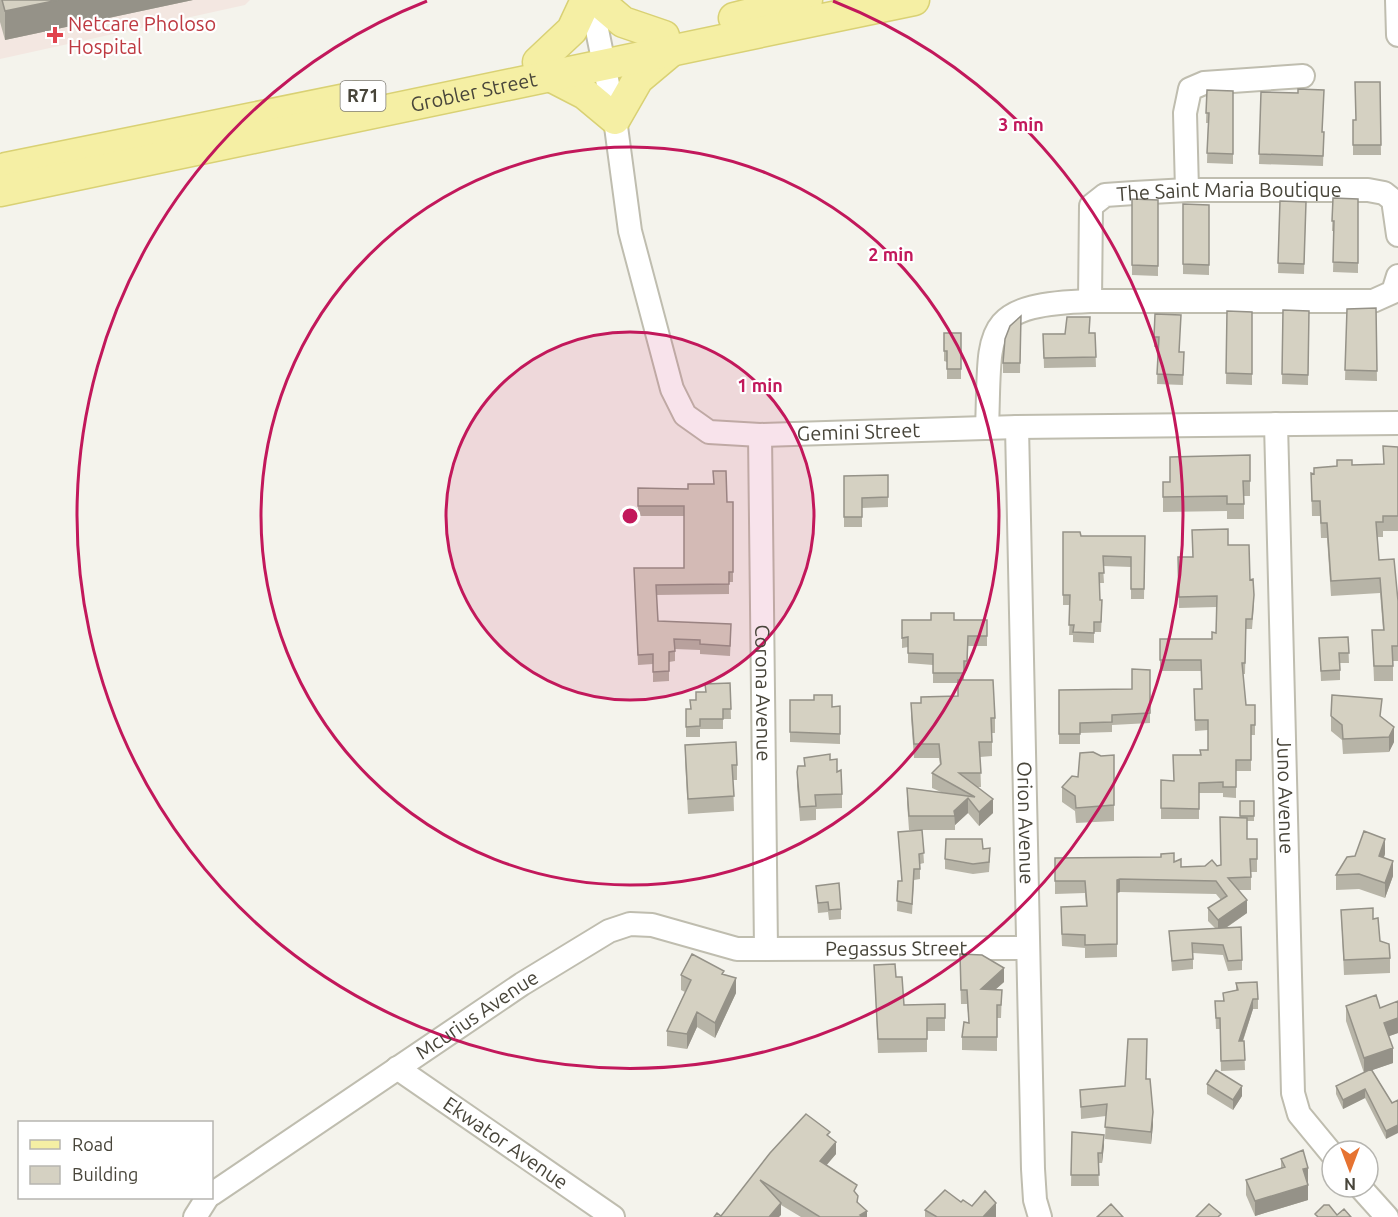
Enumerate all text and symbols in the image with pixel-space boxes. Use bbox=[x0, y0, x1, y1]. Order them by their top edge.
place label: Netcare Pholoso Hospital bbox=[68, 12, 216, 58]
marker: Netcare Pholoso Hospital bbox=[46, 26, 64, 44]
street label: Grobler Street bbox=[408, 67, 539, 116]
road number: R71 bbox=[340, 81, 386, 111]
text: 3 min bbox=[998, 114, 1044, 134]
street label: The Saint Maria Boutique bbox=[1116, 178, 1342, 205]
text: 2 min bbox=[868, 244, 914, 264]
text: 1 min bbox=[737, 375, 783, 395]
street label: Gemini Street bbox=[797, 418, 921, 445]
centre of rings bbox=[620, 506, 640, 526]
street label: Corona Avenue bbox=[751, 624, 776, 762]
street label: Juno Avenue bbox=[1273, 737, 1299, 854]
street label: Orion Avenue bbox=[1013, 761, 1039, 885]
street label: Pegassus Street bbox=[825, 936, 968, 960]
street label: Mcurius Avenue bbox=[411, 965, 542, 1064]
street label: Ekwator Avenue bbox=[439, 1092, 573, 1194]
legend bbox=[18, 1121, 213, 1199]
text: Road bbox=[72, 1134, 114, 1154]
north arrow bbox=[1320, 1139, 1380, 1199]
text: Building bbox=[72, 1164, 138, 1184]
text: N bbox=[1344, 1175, 1356, 1193]

